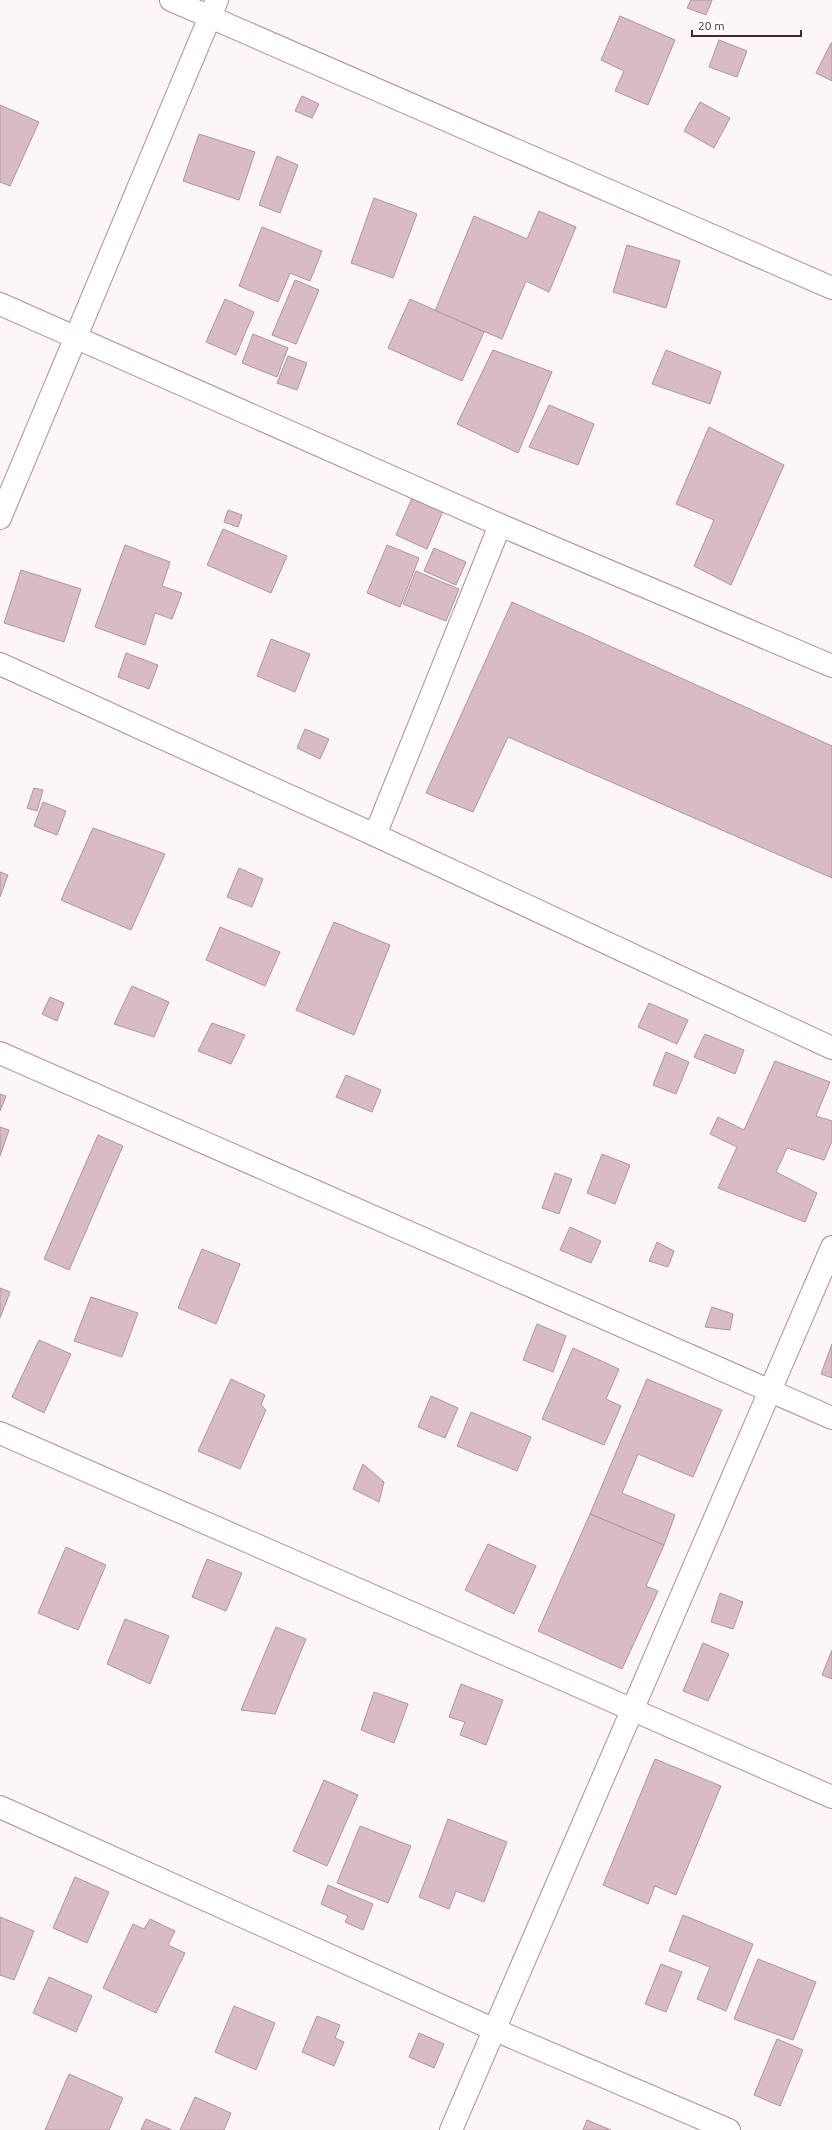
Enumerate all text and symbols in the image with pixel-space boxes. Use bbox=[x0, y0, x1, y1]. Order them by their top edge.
scale bar bbox=[692, 12, 801, 38]
text: 20 m bbox=[698, 19, 725, 32]

